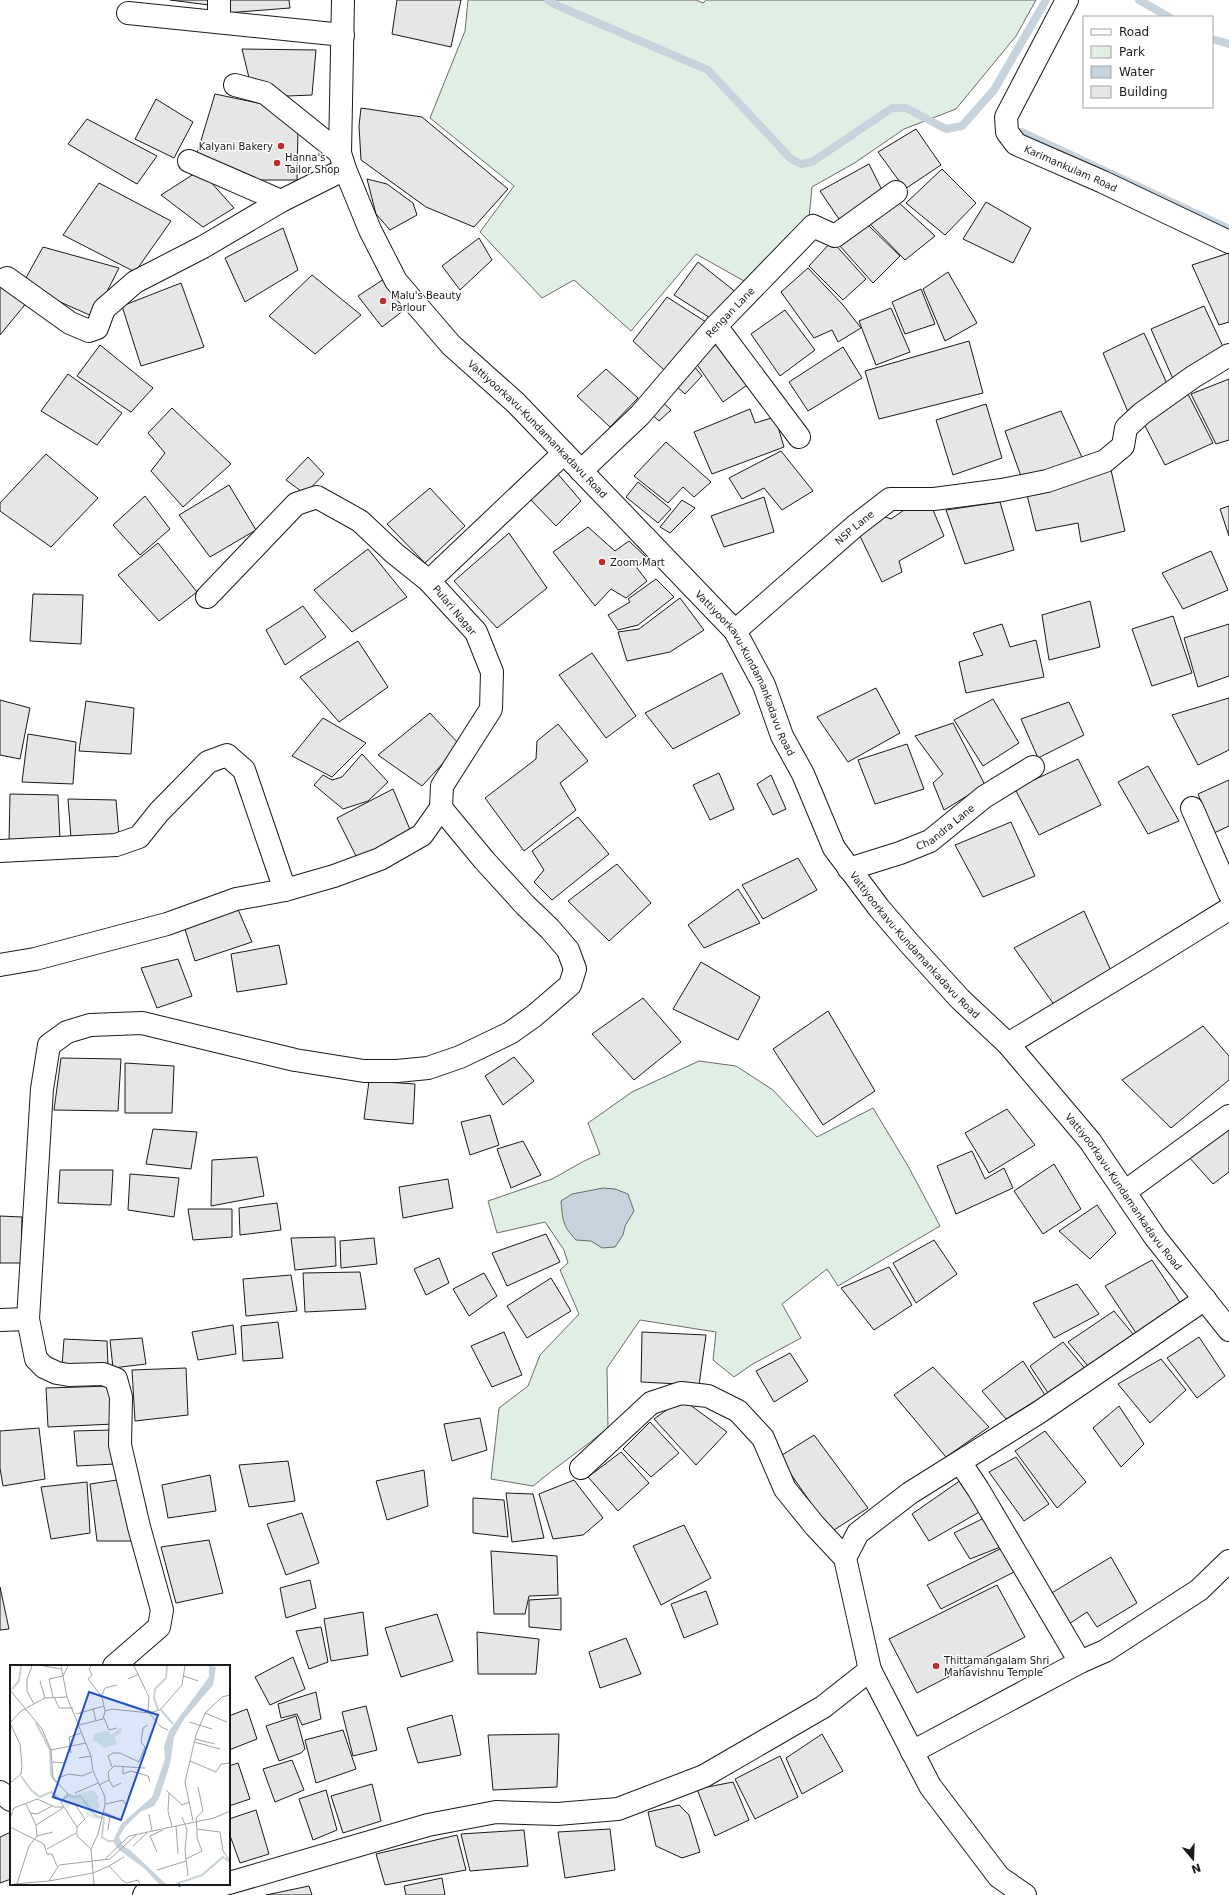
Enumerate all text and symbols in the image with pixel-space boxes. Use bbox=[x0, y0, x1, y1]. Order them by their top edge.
legend bbox=[1083, 16, 1213, 108]
text: Road bbox=[1119, 25, 1149, 39]
text: Park bbox=[1119, 45, 1145, 59]
text: Water bbox=[1119, 65, 1155, 79]
text: Building bbox=[1119, 85, 1168, 99]
place label: Kalyani Bakery bbox=[199, 141, 273, 152]
marker: Kalyani Bakery bbox=[276, 141, 286, 151]
street label: Karimankulam Road bbox=[1023, 143, 1119, 194]
place label: Hanna's Tailor Shop bbox=[284, 152, 340, 175]
marker: Hanna's Tailor Shop bbox=[272, 158, 282, 168]
street label: Rengan Lane bbox=[704, 285, 757, 340]
place label: Malu's Beauty Parlour bbox=[391, 290, 461, 313]
marker: Malu's Beauty Parlour bbox=[378, 296, 388, 306]
street label: Vattiyoorkavu-Kundamankadavu Road bbox=[466, 358, 609, 500]
street label: NSP Lane bbox=[833, 508, 876, 547]
marker: Zoom Mart bbox=[597, 557, 607, 567]
place label: Zoom Mart bbox=[610, 557, 665, 568]
street label: Pulari Nagar bbox=[431, 583, 479, 638]
street label: Vattiyoorkavu-Kundamankadavu Road bbox=[693, 588, 797, 758]
street label: Chandra Lane bbox=[915, 802, 977, 852]
street label: Vattiyoorkavu-Kundamankadavu Road bbox=[848, 870, 982, 1021]
street label: Vattiyoorkavu-Kundamankadavu Road bbox=[1063, 1111, 1184, 1272]
place label: Thittamangalam Shri Mahavishnu Temple bbox=[943, 1655, 1049, 1678]
marker: Thittamangalam Shri Mahavishnu Temple bbox=[931, 1661, 941, 1671]
inset map bbox=[10, 1665, 230, 1885]
north arrow bbox=[1173, 1839, 1213, 1879]
text: N bbox=[1190, 1860, 1203, 1876]

